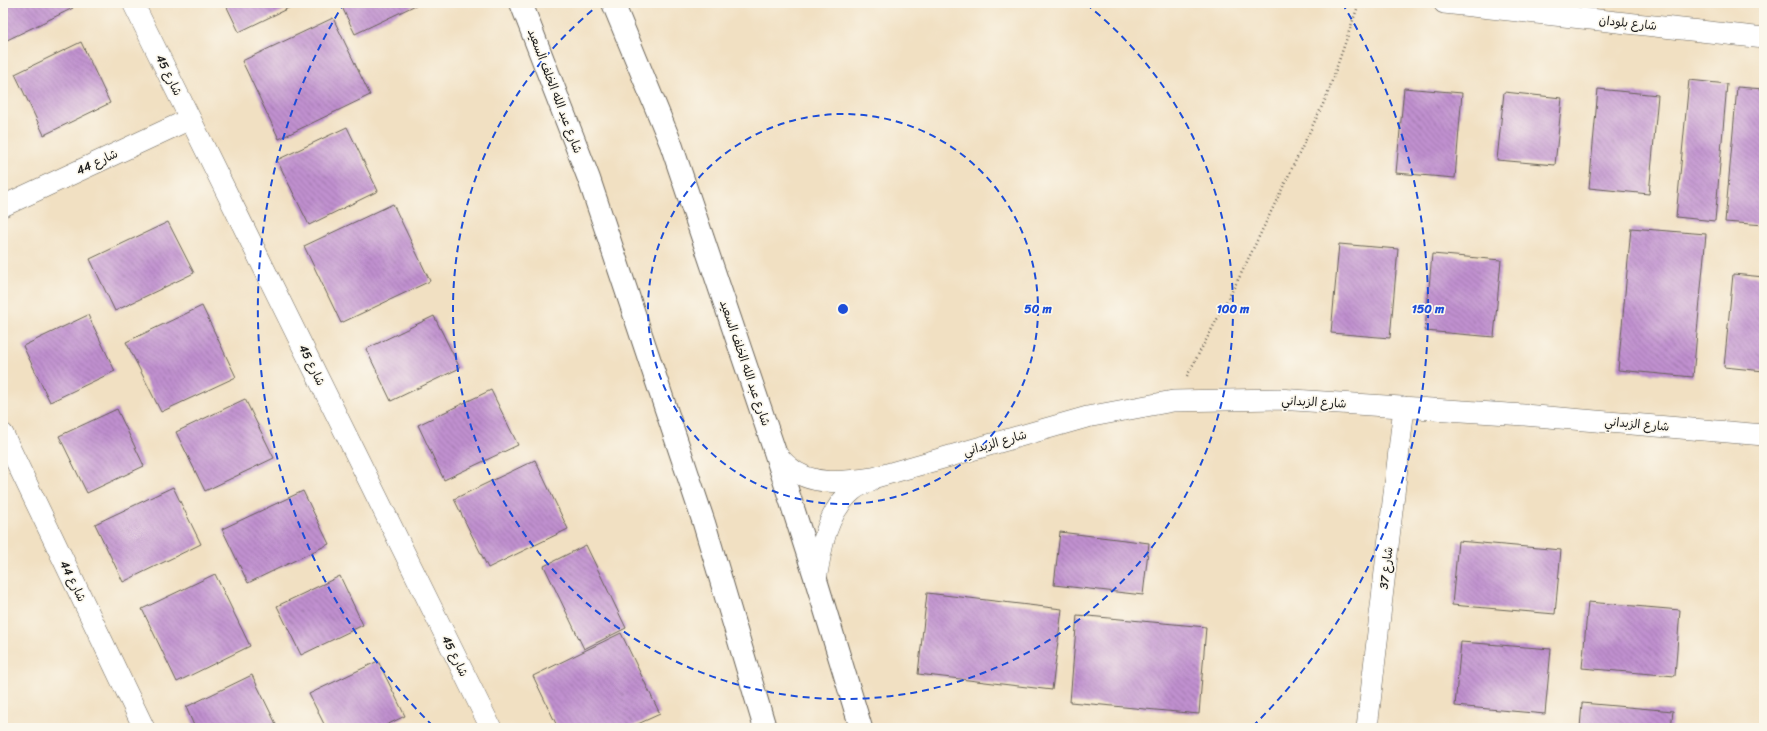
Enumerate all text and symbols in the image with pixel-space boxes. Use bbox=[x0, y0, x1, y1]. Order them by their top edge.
street label: شارع بلودان bbox=[1598, 9, 1658, 37]
street label: شارع عبد الله الخلف السعيد bbox=[521, 25, 589, 157]
street label: شارع 45 bbox=[149, 50, 189, 100]
street label: شارع 44 bbox=[72, 143, 122, 181]
street label: شارع عبد الله الخلف السعيد bbox=[713, 297, 777, 429]
text: 50 m bbox=[1024, 298, 1052, 320]
text: 100 m bbox=[1217, 298, 1250, 320]
text: 150 m bbox=[1412, 298, 1445, 320]
centre of rings bbox=[836, 302, 850, 316]
street label: شارع 45 bbox=[292, 340, 332, 390]
street label: شارع الزبداني bbox=[1281, 389, 1347, 415]
street label: شارع الزبداني bbox=[1604, 410, 1670, 438]
street label: شارع الزبداني bbox=[961, 423, 1029, 463]
street label: شارع 37 bbox=[1372, 546, 1400, 590]
street label: شارع 44 bbox=[53, 556, 93, 606]
street label: شارع 45 bbox=[435, 631, 475, 681]

